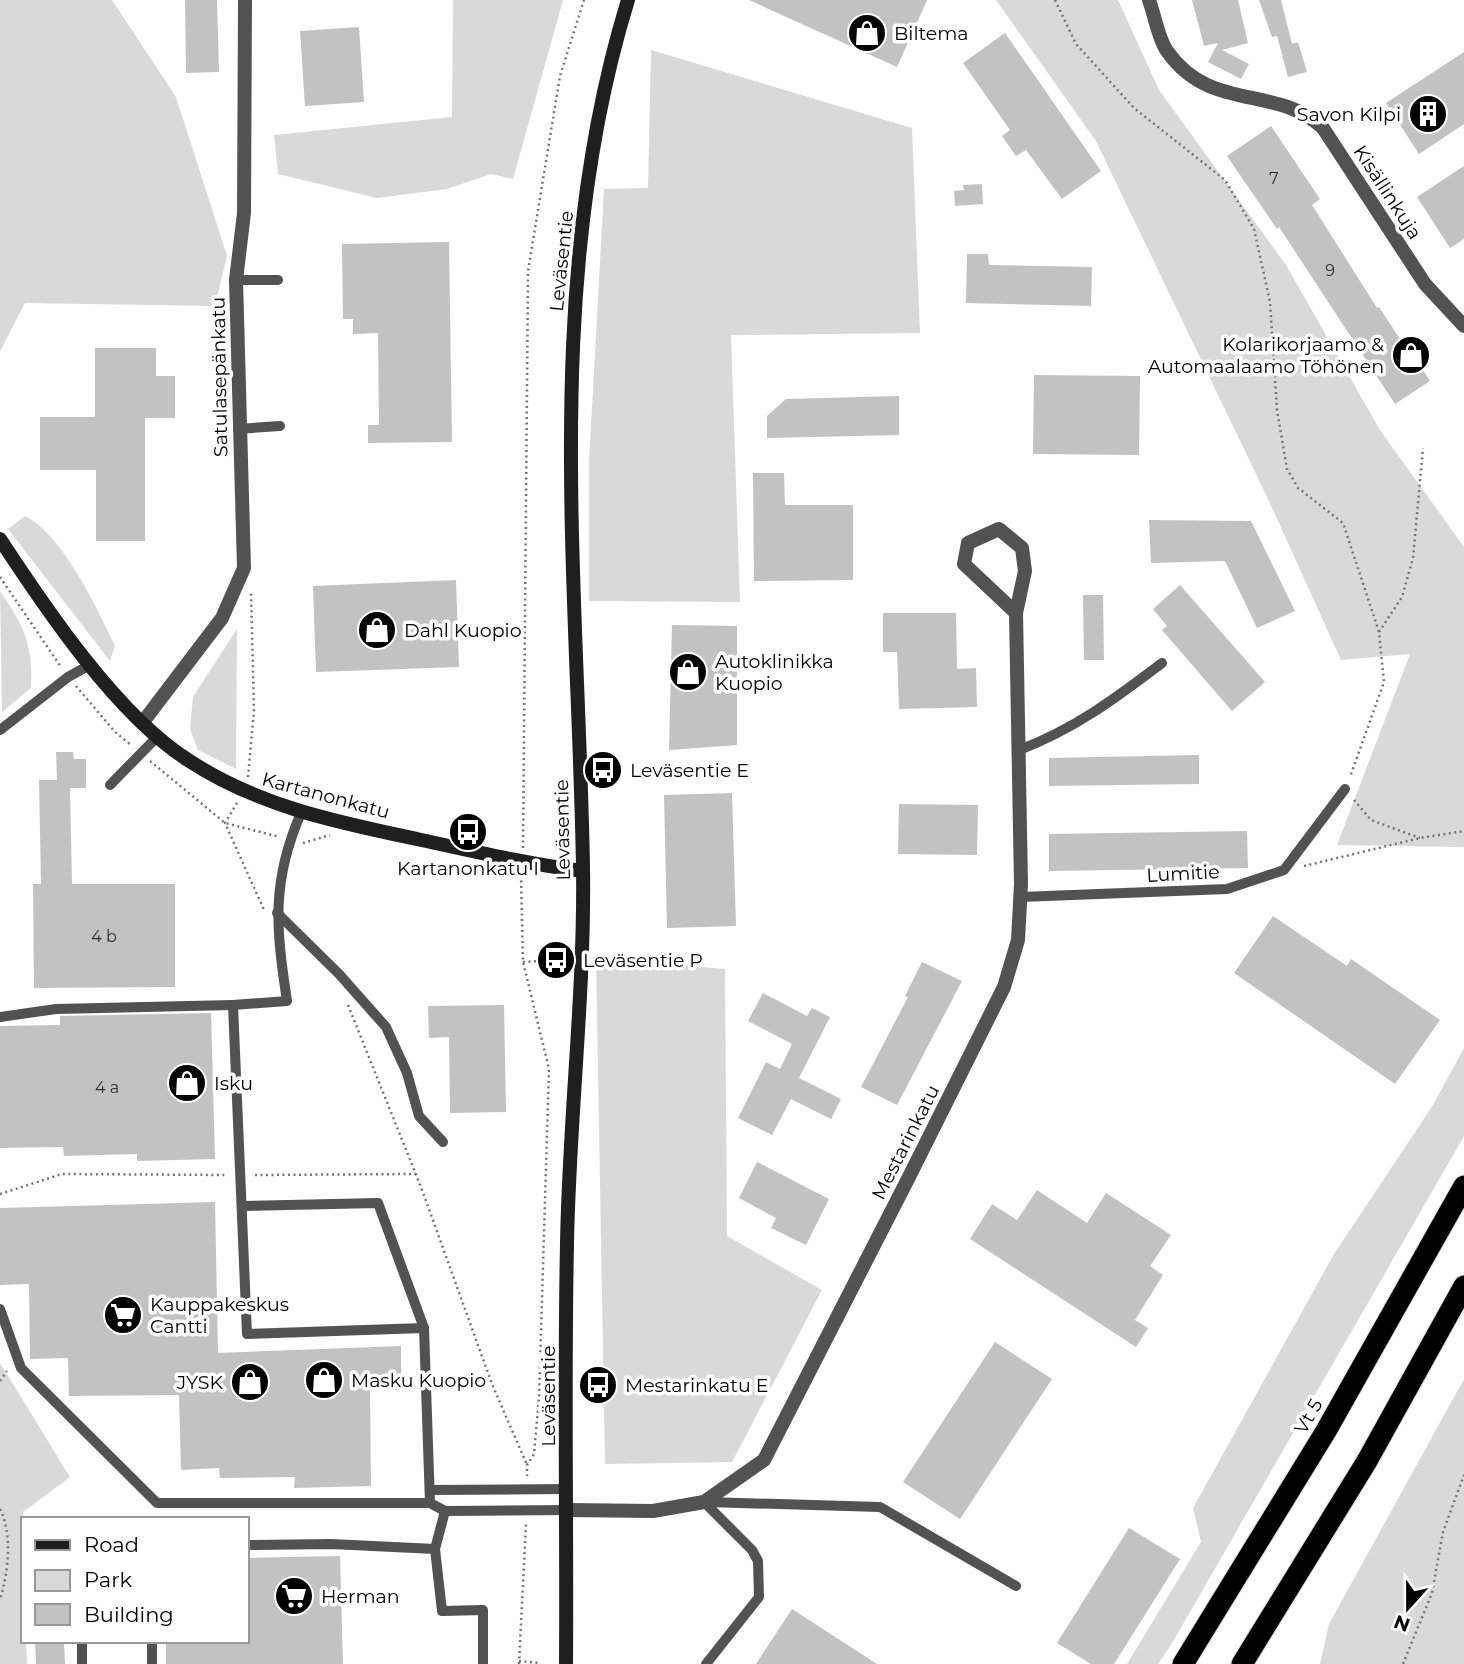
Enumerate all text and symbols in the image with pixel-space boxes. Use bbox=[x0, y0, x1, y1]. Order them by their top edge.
shop icon: Biltema bbox=[846, 12, 888, 54]
place label: Biltema bbox=[894, 22, 969, 45]
building icon: Savon Kilpi bbox=[1407, 93, 1449, 135]
place label: Savon Kilpi bbox=[1297, 103, 1401, 126]
street label: Kisällinkuja bbox=[1349, 141, 1427, 244]
house number: 7 bbox=[1269, 169, 1279, 188]
street label: Leväsentie bbox=[545, 209, 578, 313]
house number: 9 bbox=[1325, 261, 1335, 280]
street label: Satulasepänkatu bbox=[207, 297, 232, 457]
place label: Kolarikorjaamo & Automaalaamo Töhönen bbox=[1148, 333, 1384, 378]
shop icon: Kolarikorjaamo & Automaalaamo Töhönen bbox=[1390, 334, 1432, 376]
shop icon: Dahl Kuopio bbox=[356, 609, 398, 651]
place label: Dahl Kuopio bbox=[404, 619, 522, 642]
place label: Autoklinikka Kuopio bbox=[715, 650, 834, 695]
shop icon: Autoklinikka Kuopio bbox=[667, 651, 709, 693]
bus stop icon: Leväsentie E bbox=[582, 749, 624, 791]
place label: Leväsentie E bbox=[630, 759, 749, 782]
street label: Kartanonkatu bbox=[259, 767, 392, 824]
street label: Leväsentie bbox=[550, 779, 575, 881]
bus stop icon: Kartanonkatu I bbox=[447, 811, 489, 853]
place label: Kartanonkatu I bbox=[397, 857, 539, 880]
street label: Lumitie bbox=[1146, 860, 1220, 887]
house number: 4 b bbox=[91, 927, 117, 946]
bus stop icon: Leväsentie P bbox=[535, 939, 577, 981]
place label: Leväsentie P bbox=[583, 949, 703, 972]
shop icon: Isku bbox=[166, 1062, 208, 1104]
place label: Isku bbox=[214, 1072, 253, 1095]
house number: 4 a bbox=[95, 1078, 119, 1097]
street label: Mestarinkatu bbox=[867, 1081, 944, 1203]
place label: Kauppakeskus Cantti bbox=[150, 1293, 289, 1338]
supermarket icon: Kauppakeskus Cantti bbox=[102, 1294, 144, 1336]
street label: Leväsentie bbox=[537, 1345, 560, 1447]
shop icon: Masku Kuopio bbox=[303, 1359, 345, 1401]
shop icon: JYSK bbox=[229, 1361, 271, 1403]
bus stop icon: Mestarinkatu E bbox=[577, 1364, 619, 1406]
place label: Masku Kuopio bbox=[351, 1369, 486, 1392]
place label: JYSK bbox=[176, 1371, 223, 1394]
place label: Mestarinkatu E bbox=[625, 1374, 768, 1397]
street label: Vt 5 bbox=[1289, 1394, 1328, 1438]
legend bbox=[21, 1517, 248, 1643]
text: Road bbox=[84, 1532, 139, 1557]
text: Park bbox=[84, 1567, 132, 1592]
north arrow bbox=[1373, 1573, 1443, 1643]
supermarket icon: Herman bbox=[273, 1575, 315, 1617]
place label: Herman bbox=[321, 1585, 400, 1608]
text: Building bbox=[84, 1602, 174, 1627]
text: N bbox=[1391, 1610, 1413, 1637]

